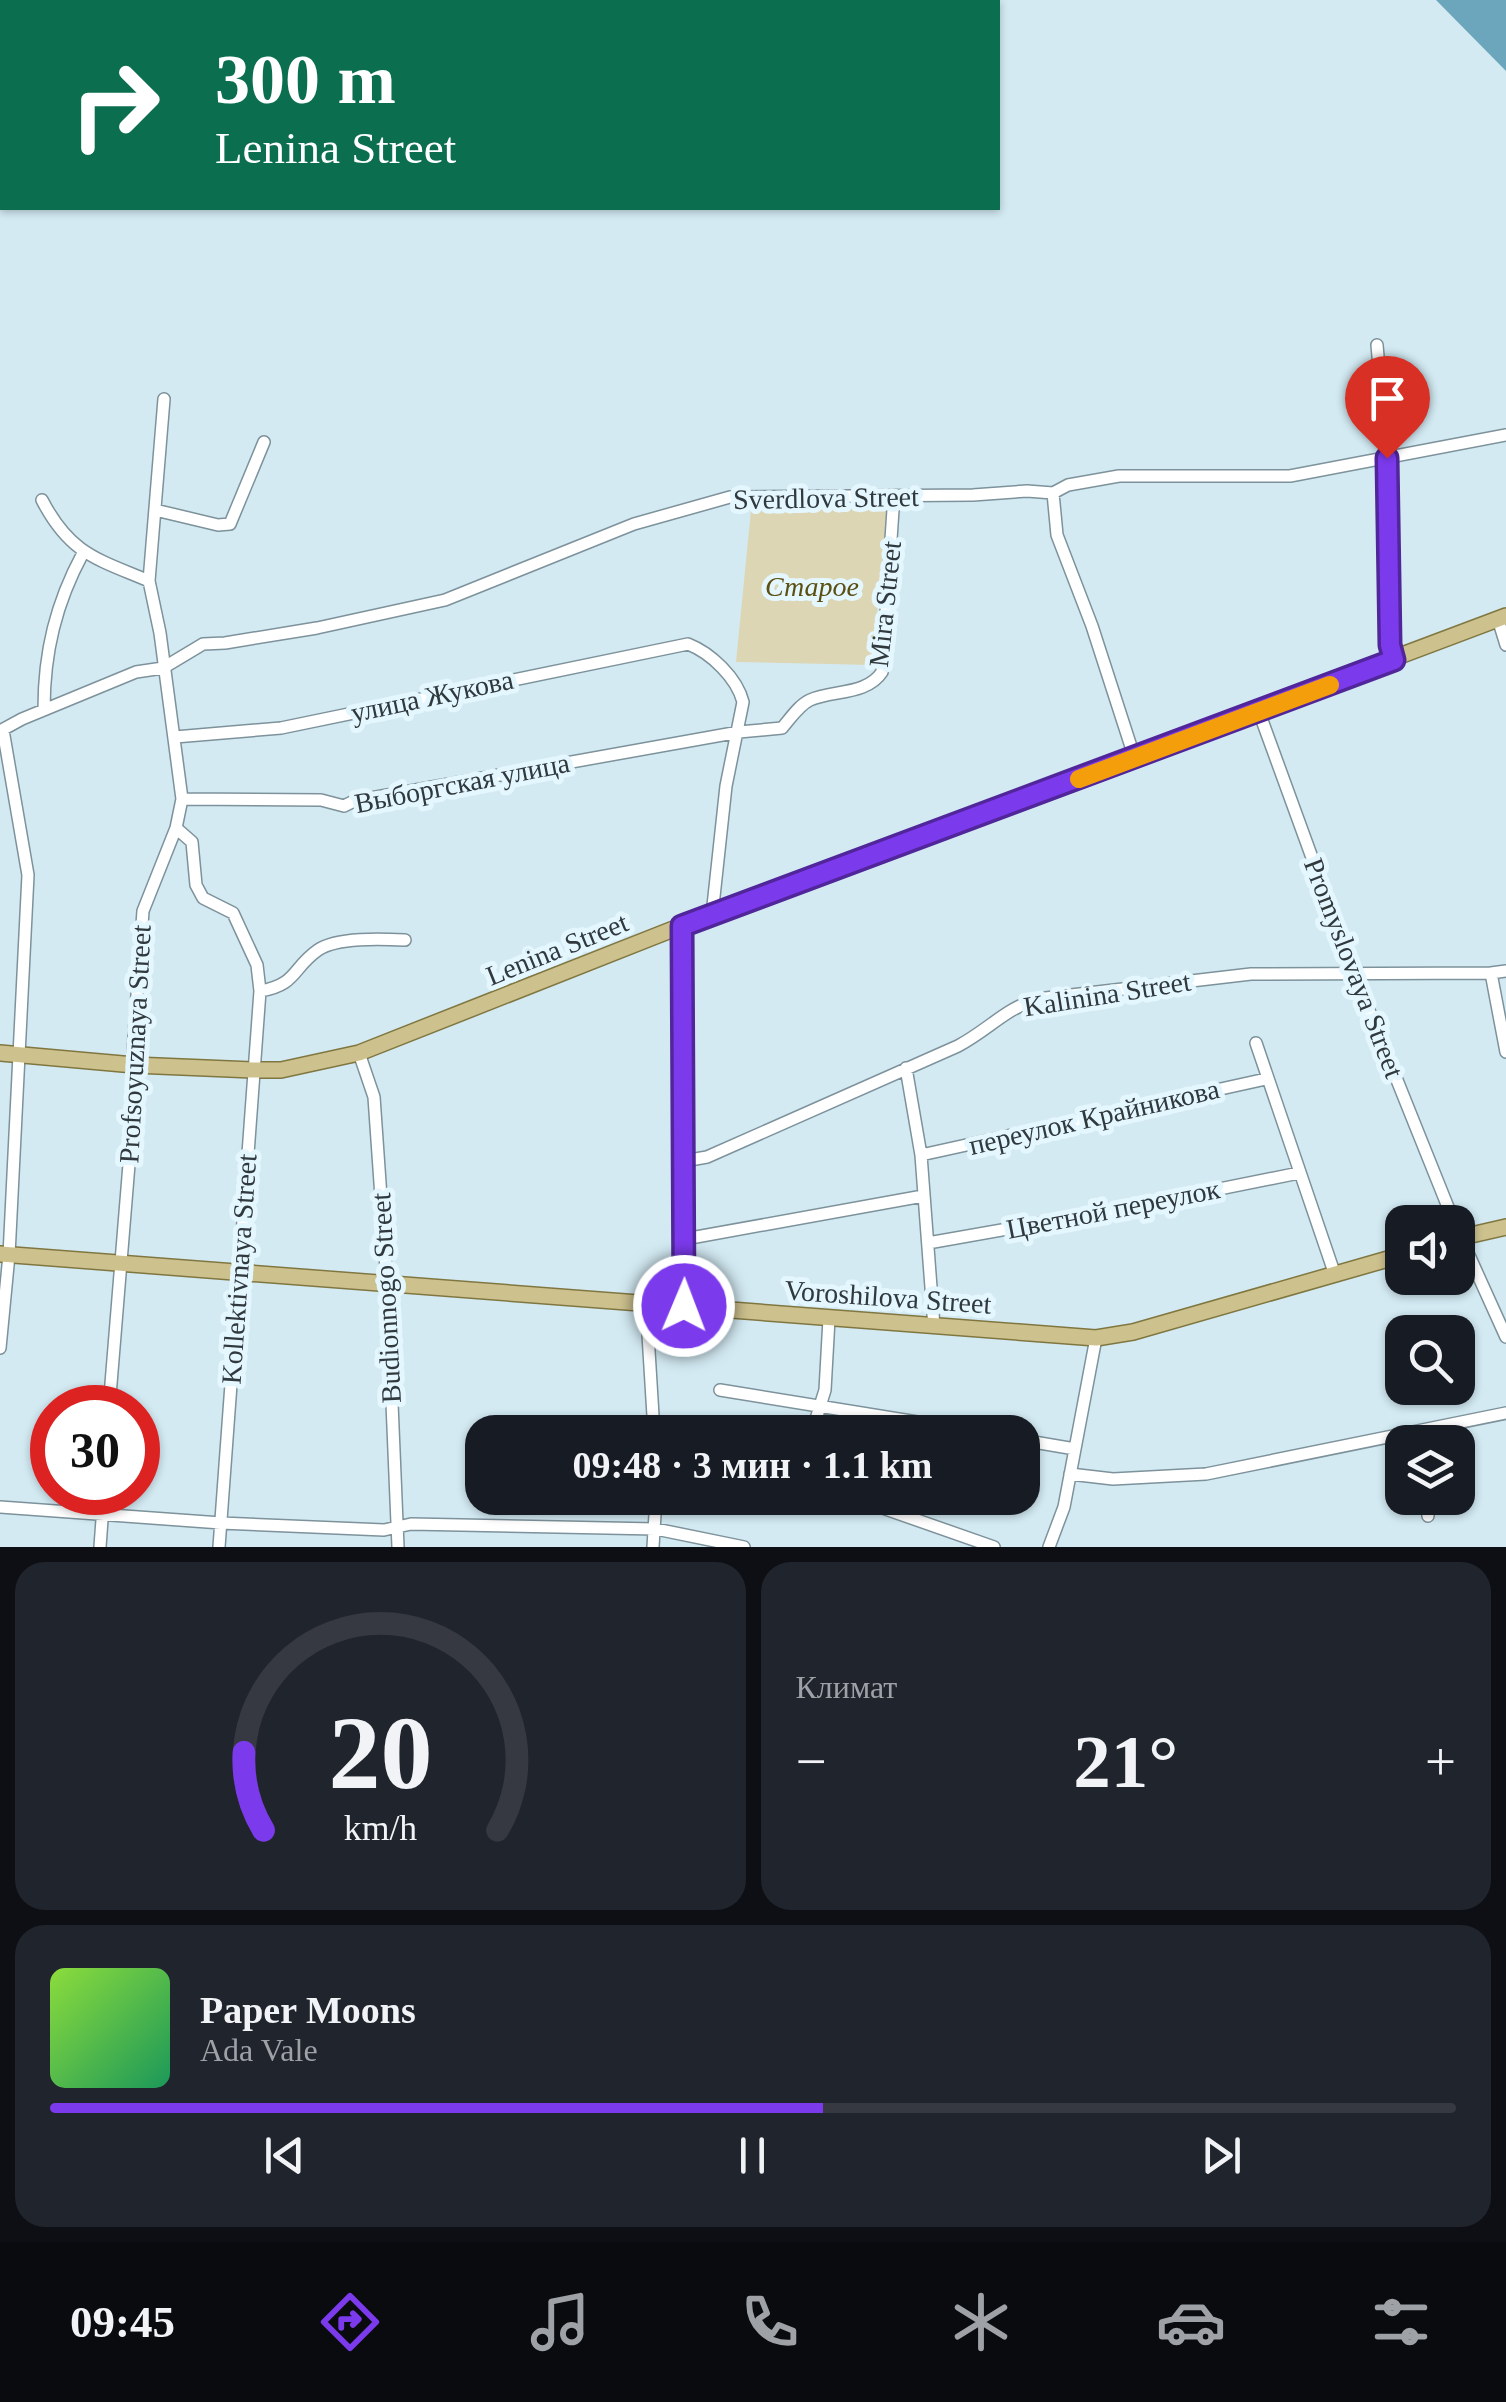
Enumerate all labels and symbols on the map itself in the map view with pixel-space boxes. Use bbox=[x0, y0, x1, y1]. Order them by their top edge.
pin bbox=[1345, 356, 1430, 459]
street label: Sverdlova Street bbox=[733, 481, 919, 515]
street label: Mira Street bbox=[863, 539, 907, 669]
park label: Старое bbox=[765, 571, 859, 602]
street label: улица Жукова bbox=[348, 664, 517, 728]
street label: Выборгская улица bbox=[352, 747, 573, 819]
street label: Promyslovaya Street bbox=[1298, 854, 1410, 1082]
street label: Lenina Street bbox=[482, 906, 633, 991]
street label: Profsoyuznaya Street bbox=[113, 924, 157, 1164]
street label: Kalinina Street bbox=[1021, 965, 1193, 1023]
street label: переулок Крайникова bbox=[966, 1073, 1223, 1161]
street label: Kollektivnaya Street bbox=[215, 1153, 263, 1385]
street label: Цветной переулок bbox=[1004, 1173, 1223, 1245]
street label: Budionnogo Street bbox=[365, 1192, 407, 1404]
position arrow bbox=[632, 1254, 736, 1358]
street label: Voroshilova Street bbox=[784, 1274, 993, 1320]
speed limit sign: 30 bbox=[30, 1385, 160, 1515]

